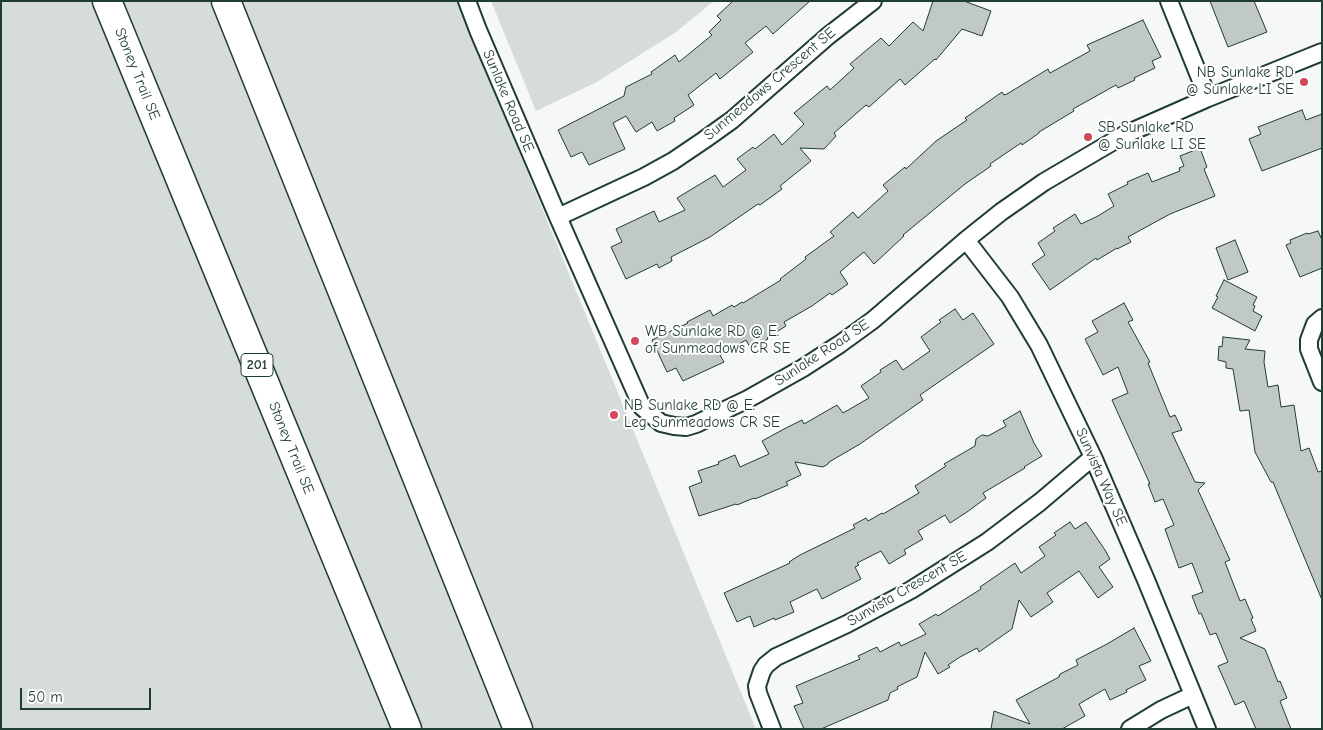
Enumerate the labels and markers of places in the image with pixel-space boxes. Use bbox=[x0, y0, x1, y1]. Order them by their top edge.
place label: NB Sunlake RD @ Sunlake LI SE bbox=[1186, 64, 1294, 99]
marker: NB Sunlake RD @ Sunlake LI SE bbox=[1298, 76, 1310, 88]
place label: SB Sunlake RD @ Sunlake LI SE bbox=[1098, 119, 1206, 154]
marker: SB Sunlake RD @ Sunlake LI SE bbox=[1082, 131, 1094, 143]
place label: WB Sunlake RD @ E. of Sunmeadows CR SE bbox=[645, 323, 790, 358]
marker: WB Sunlake RD @ E. of Sunmeadows CR SE bbox=[629, 335, 641, 347]
place label: NB Sunlake RD @ E. Leg Sunmeadows CR SE bbox=[624, 397, 780, 432]
marker: NB Sunlake RD @ E. Leg Sunmeadows CR SE bbox=[608, 409, 620, 421]

